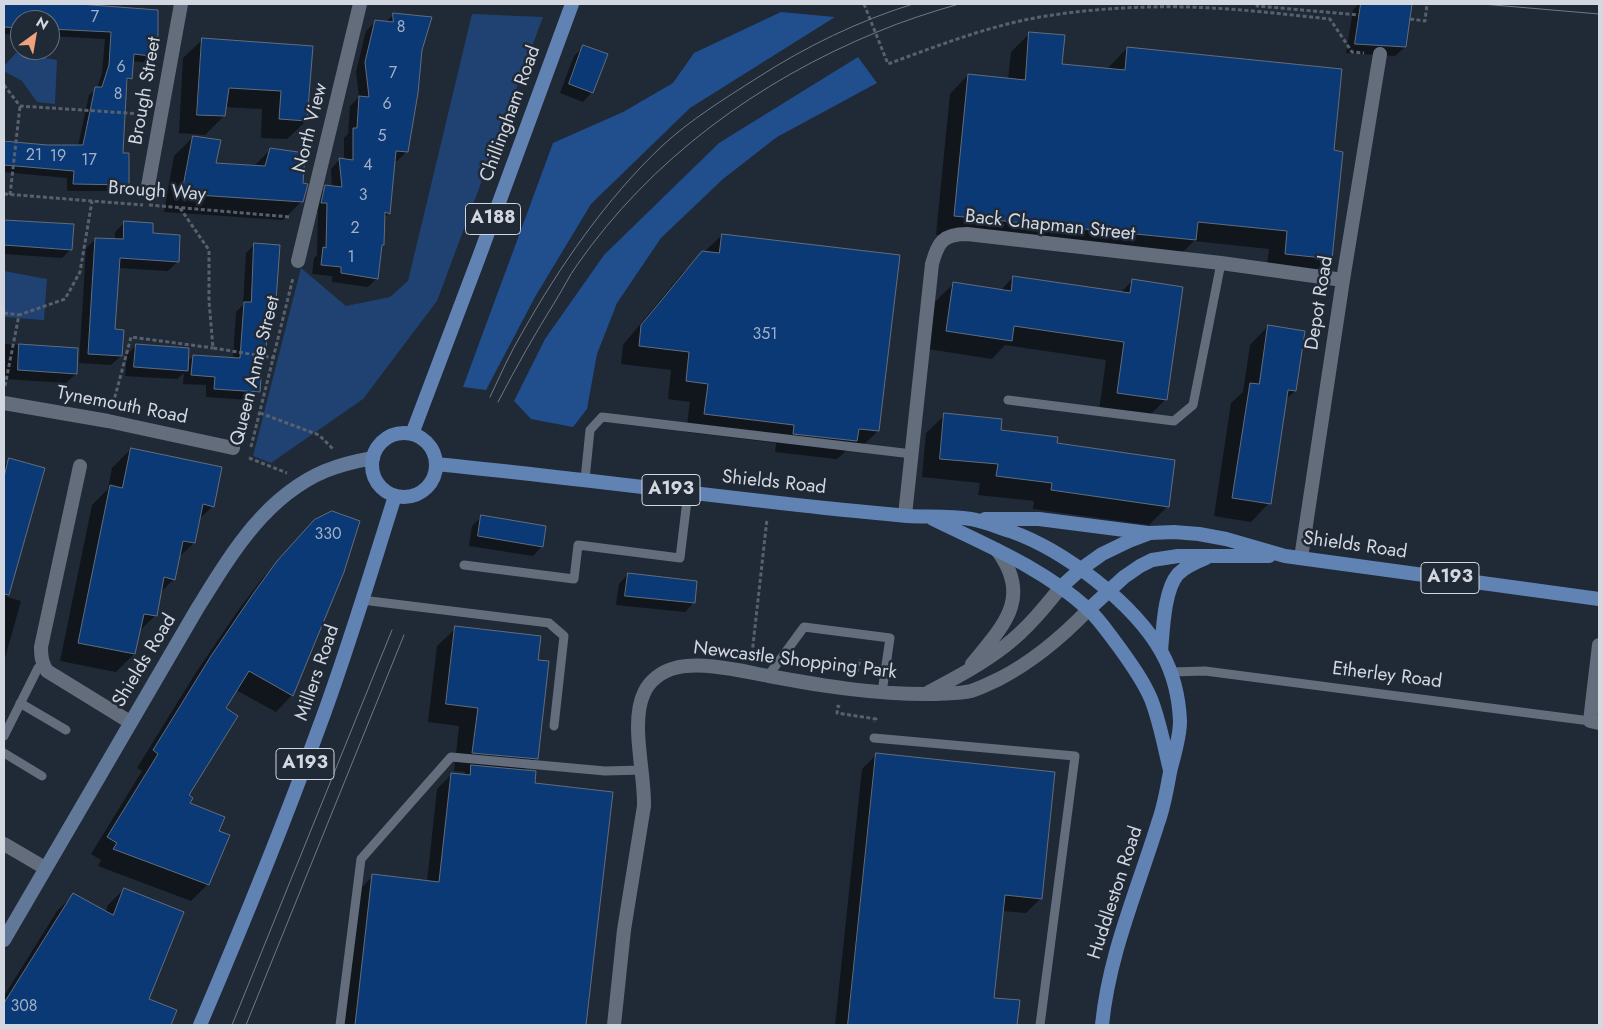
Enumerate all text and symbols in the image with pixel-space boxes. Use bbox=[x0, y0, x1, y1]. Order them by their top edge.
house number: 7 bbox=[91, 8, 99, 28]
north arrow bbox=[10, 10, 60, 60]
text: N bbox=[32, 12, 52, 35]
house number: 8 bbox=[397, 18, 405, 38]
street label: Brough Street bbox=[125, 35, 167, 147]
street label: Chillingham Road bbox=[476, 43, 546, 185]
house number: 6 bbox=[116, 58, 126, 78]
house number: 7 bbox=[389, 64, 397, 84]
street label: North View bbox=[289, 81, 333, 175]
house number: 8 bbox=[114, 85, 122, 105]
house number: 6 bbox=[382, 95, 392, 115]
house number: 5 bbox=[377, 127, 387, 147]
house number: 21 bbox=[26, 146, 42, 166]
house number: 19 bbox=[50, 147, 66, 167]
house number: 17 bbox=[81, 151, 97, 171]
house number: 4 bbox=[363, 156, 373, 176]
street label: Brough Way bbox=[107, 177, 207, 207]
house number: 3 bbox=[359, 186, 367, 206]
road number: A188 bbox=[466, 203, 520, 234]
street label: Back Chapman Street bbox=[964, 206, 1136, 246]
house number: 2 bbox=[350, 219, 360, 239]
house number: 1 bbox=[347, 248, 355, 268]
street label: Depot Road bbox=[1301, 254, 1339, 352]
street label: Queen Anne Street bbox=[226, 294, 286, 448]
house number: 351 bbox=[753, 325, 777, 345]
street label: Tynemouth Road bbox=[55, 382, 189, 430]
street label: Shields Road bbox=[721, 466, 827, 500]
road number: A193 bbox=[642, 474, 700, 506]
house number: 330 bbox=[314, 525, 342, 545]
street label: Shields Road bbox=[1302, 527, 1408, 565]
road number: A193 bbox=[1421, 562, 1479, 594]
street label: Shields Road bbox=[108, 610, 182, 712]
street label: Millers Road bbox=[291, 622, 345, 724]
street label: Newcastle Shopping Park bbox=[692, 637, 898, 685]
street label: Etherley Road bbox=[1331, 658, 1443, 694]
road number: A193 bbox=[276, 749, 334, 780]
street label: Huddleston Road bbox=[1084, 824, 1148, 962]
house number: 308 bbox=[10, 997, 38, 1017]

